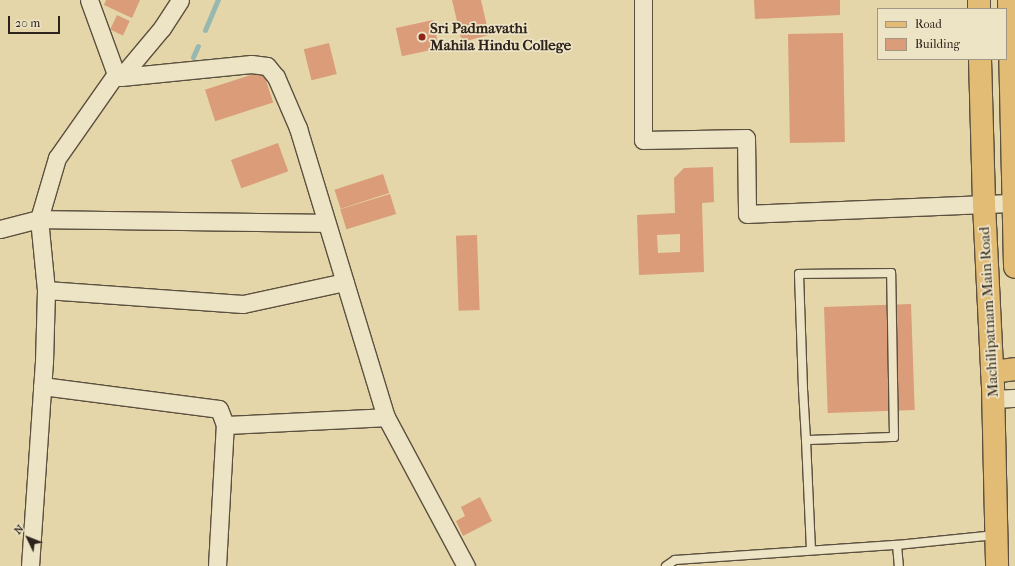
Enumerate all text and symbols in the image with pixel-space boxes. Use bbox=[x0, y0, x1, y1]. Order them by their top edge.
scale bar bbox=[10, 8, 62, 34]
legend bbox=[877, 8, 1007, 60]
text: 20 m bbox=[15, 16, 40, 30]
text: Road bbox=[915, 17, 942, 31]
place label: Sri Padmavathi Mahila Hindu College bbox=[430, 19, 571, 54]
marker: Sri Padmavathi Mahila Hindu College bbox=[417, 32, 427, 42]
text: Building bbox=[915, 37, 960, 51]
street label: Machilipatnam Main Road bbox=[976, 226, 1002, 398]
north arrow bbox=[8, 518, 48, 558]
text: N bbox=[11, 522, 26, 537]

